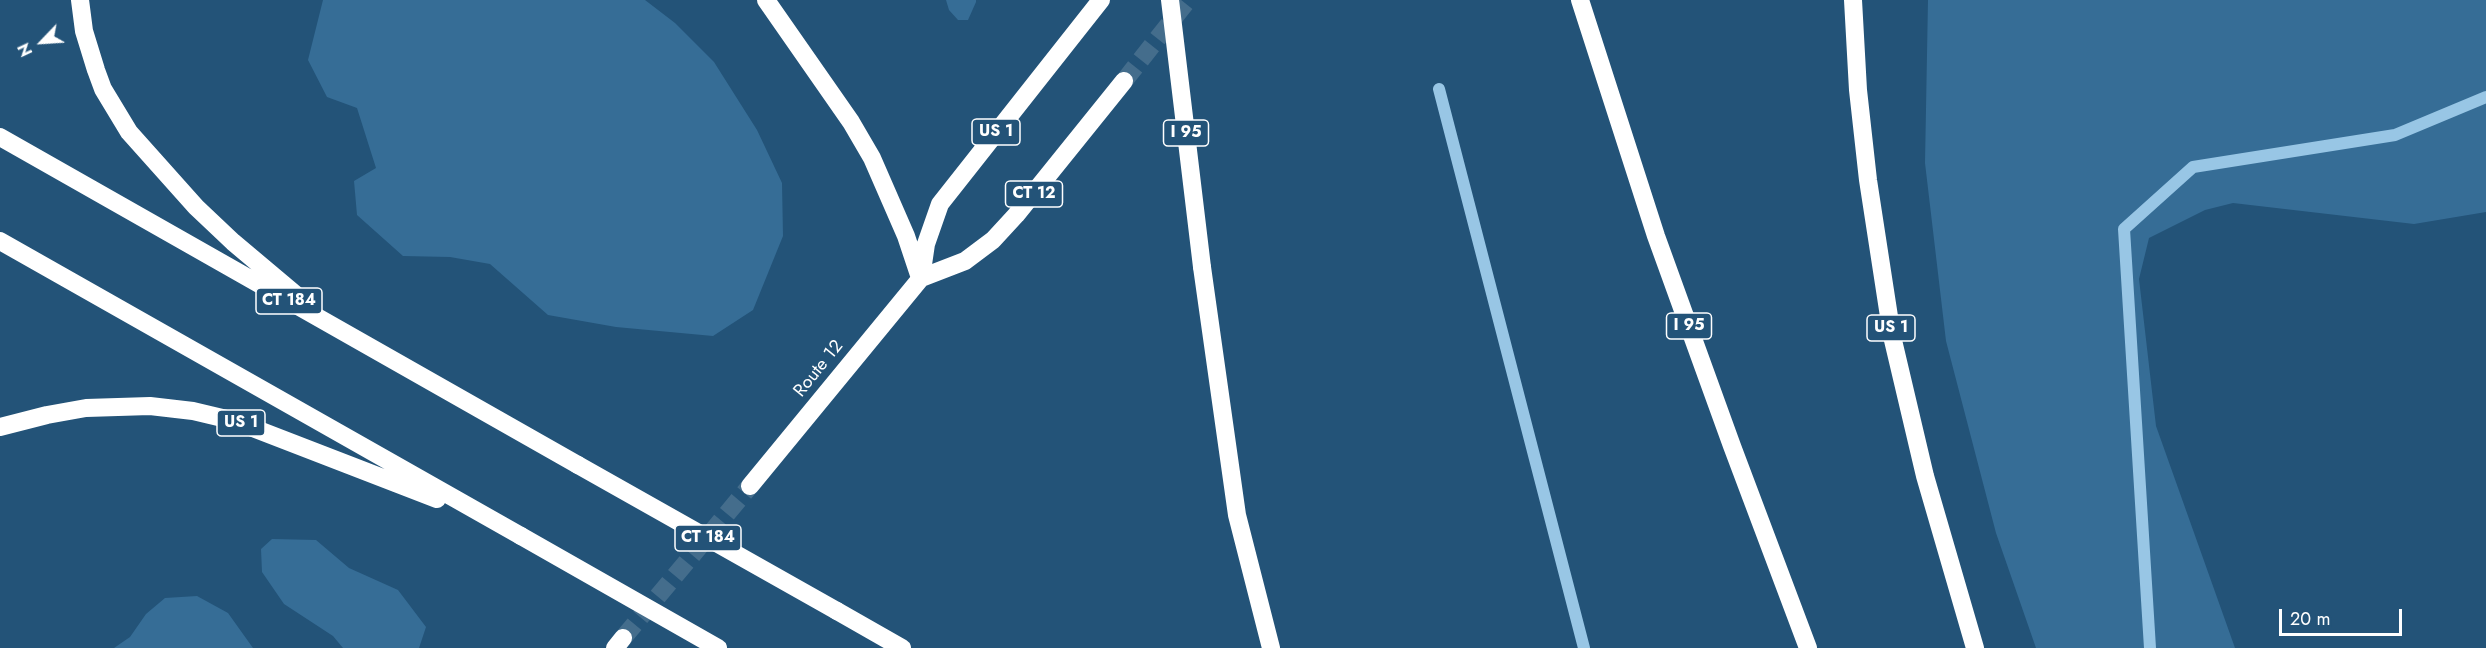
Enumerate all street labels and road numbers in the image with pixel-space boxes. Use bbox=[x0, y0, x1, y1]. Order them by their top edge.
road number: US 1 bbox=[972, 119, 1020, 145]
road number: I 95 bbox=[1164, 120, 1208, 146]
road number: CT 12 bbox=[1006, 181, 1062, 207]
road number: CT 184 bbox=[256, 288, 322, 314]
road number: I 95 bbox=[1666, 313, 1712, 339]
road number: US 1 bbox=[1867, 315, 1915, 341]
street label: Route 12 bbox=[790, 336, 848, 402]
road number: US 1 bbox=[217, 410, 265, 436]
road number: CT 184 bbox=[675, 525, 741, 551]

